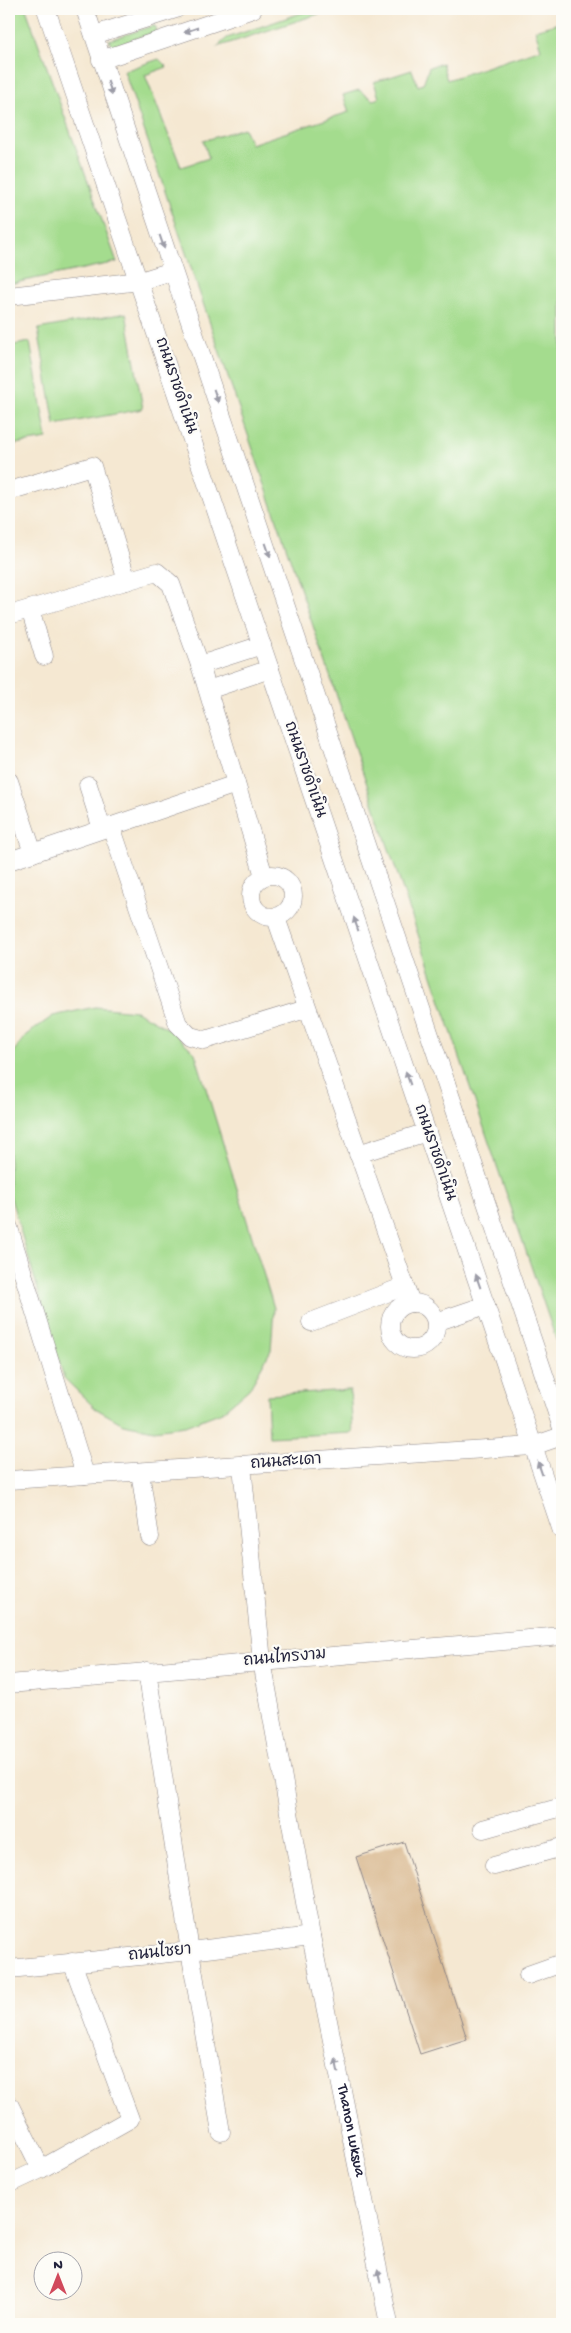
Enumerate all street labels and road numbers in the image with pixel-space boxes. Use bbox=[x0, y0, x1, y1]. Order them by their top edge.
street label: ถนนราชดำเนิน bbox=[150, 334, 204, 437]
street label: ถนนราชดำเนิน bbox=[279, 718, 333, 821]
street label: ถนนราชดำเนิน bbox=[409, 1101, 463, 1204]
street label: ถนนสะเดา bbox=[250, 1451, 322, 1475]
street label: ถนนไทรงาม bbox=[242, 1641, 327, 1672]
street label: ถนนไชยา bbox=[127, 1936, 192, 1967]
street label: Thanon Luksua bbox=[331, 2082, 369, 2180]

